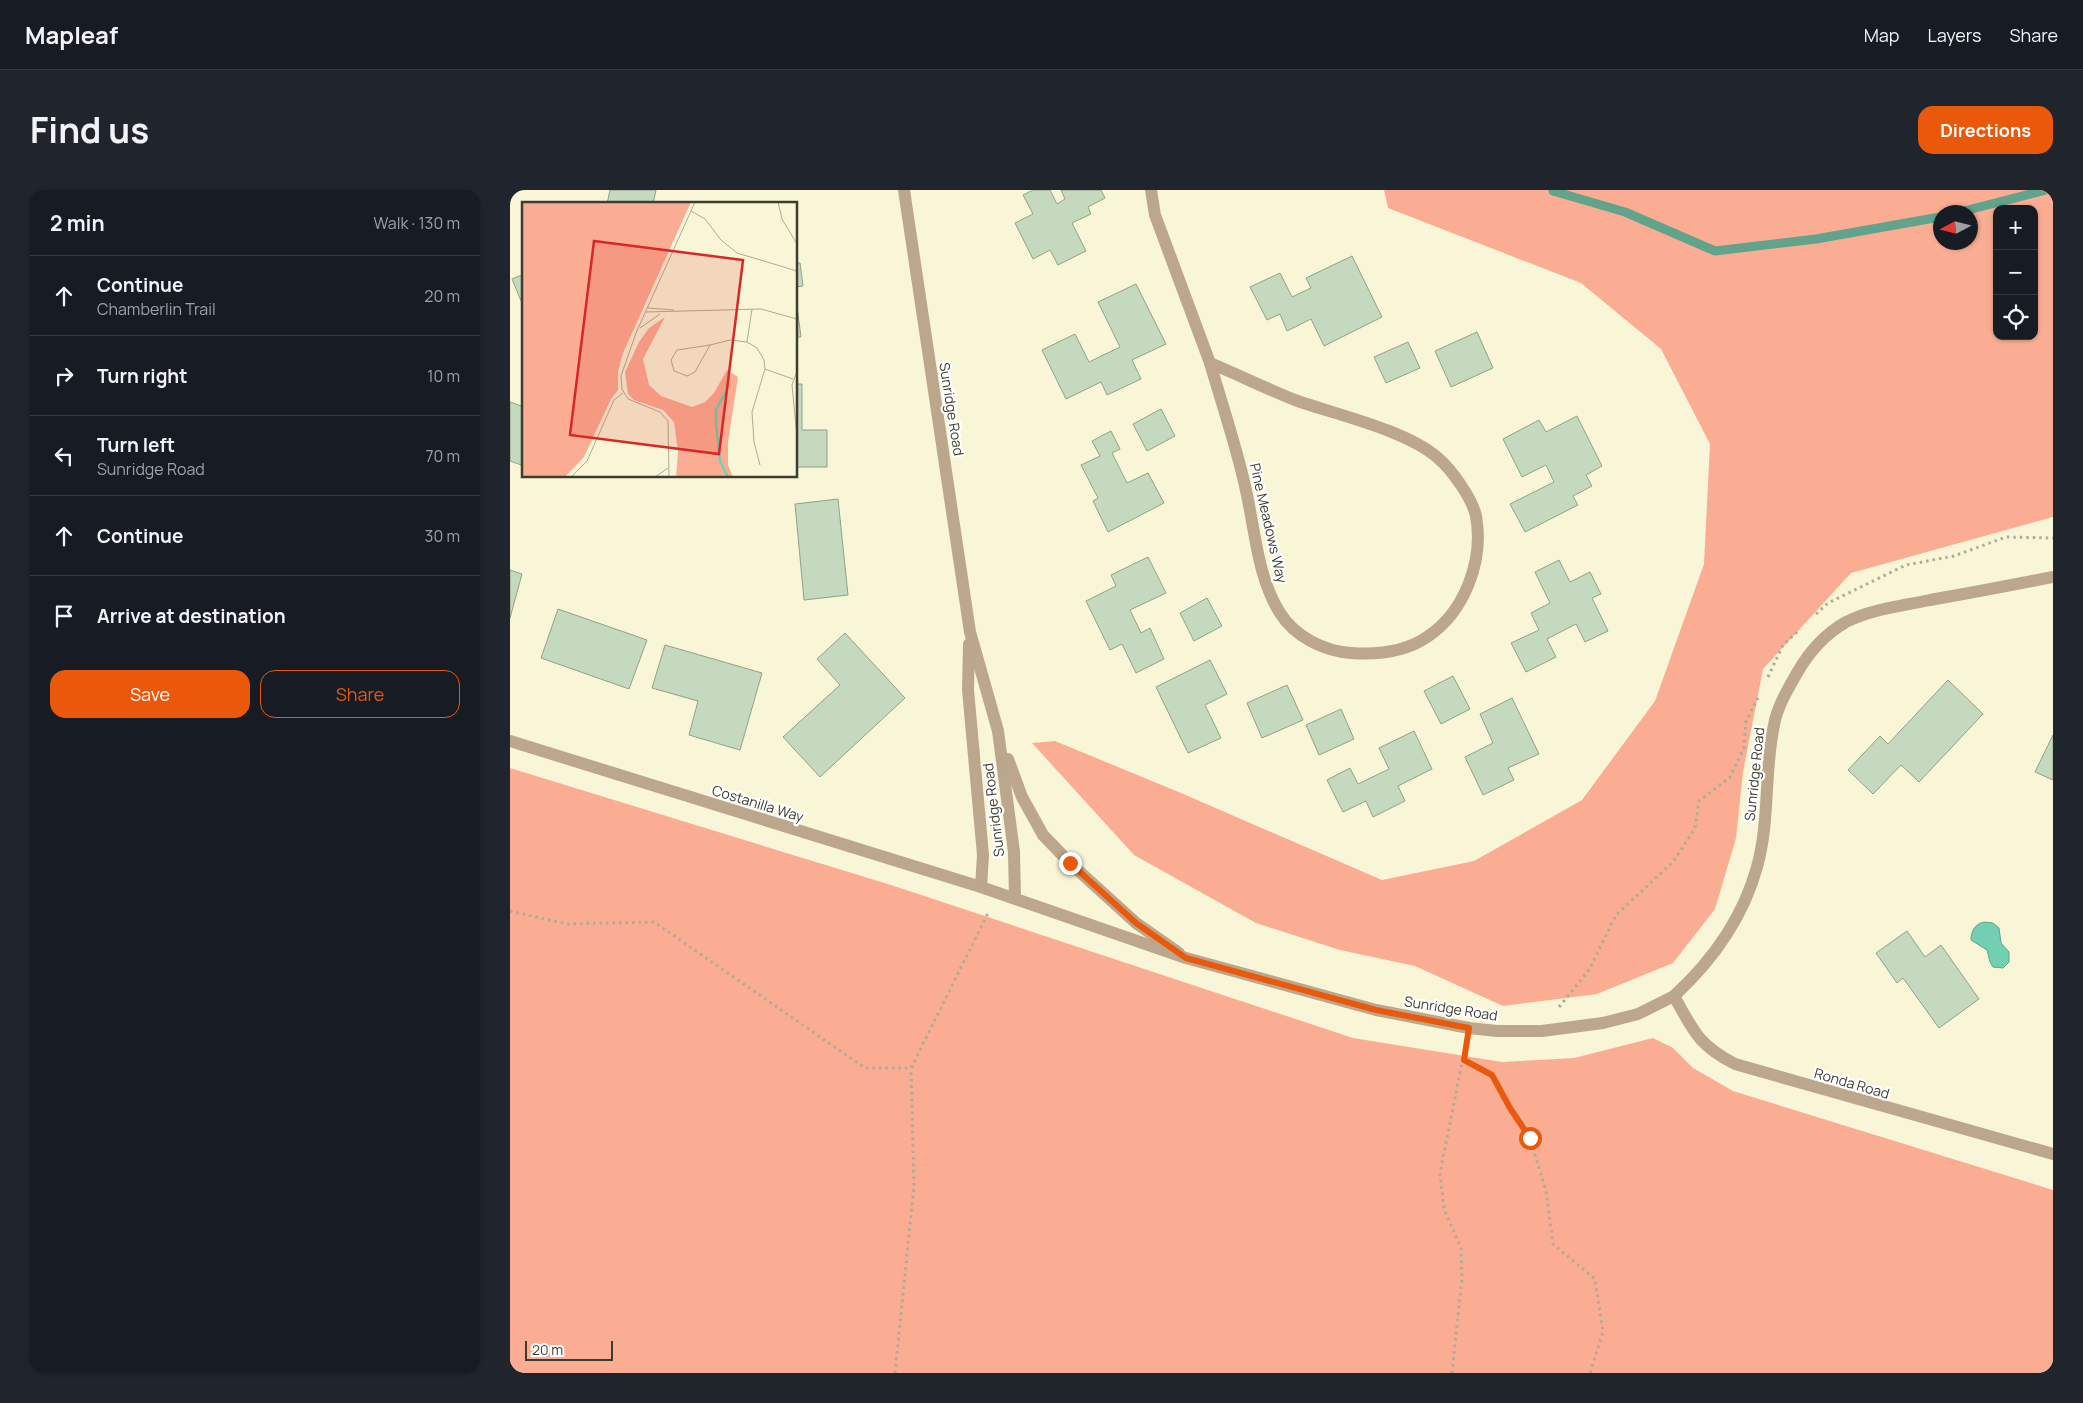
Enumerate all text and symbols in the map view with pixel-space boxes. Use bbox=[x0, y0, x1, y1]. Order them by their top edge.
text: Mapleaf bbox=[25, 18, 118, 51]
text: Map bbox=[1864, 23, 1899, 47]
text: Layers bbox=[1927, 23, 1981, 47]
text: Share bbox=[2009, 23, 2058, 47]
text: Find us bbox=[30, 106, 149, 154]
button: Directions bbox=[1918, 106, 2053, 154]
inset map bbox=[522, 202, 798, 478]
north arrow bbox=[1933, 205, 1978, 250]
map controls bbox=[1993, 205, 2038, 340]
button: + bbox=[1993, 205, 2038, 250]
text: 2 min bbox=[50, 209, 105, 237]
text: Walk · 130 m bbox=[374, 212, 460, 234]
button: − bbox=[1993, 250, 2038, 295]
text: Continue bbox=[97, 272, 183, 298]
icon: ahead bbox=[50, 282, 78, 310]
text: 20 m bbox=[424, 285, 460, 307]
button: locate bbox=[1993, 295, 2038, 340]
text: Chamberlin Trail bbox=[97, 298, 216, 320]
street label: Sunridge Road bbox=[935, 361, 969, 457]
icon: right bbox=[50, 362, 78, 390]
text: Turn right bbox=[97, 363, 187, 389]
text: 10 m bbox=[427, 365, 460, 387]
text: Turn left bbox=[97, 432, 175, 458]
icon: left bbox=[50, 442, 78, 470]
text: 70 m bbox=[425, 445, 460, 467]
text: Sunridge Road bbox=[97, 458, 205, 480]
street label: Pine Meadows Way bbox=[1246, 461, 1292, 586]
icon: ahead bbox=[50, 522, 78, 550]
text: Continue bbox=[97, 523, 183, 549]
text: 30 m bbox=[425, 525, 460, 547]
icon: arrive bbox=[50, 602, 78, 630]
text: Arrive at destination bbox=[97, 603, 286, 629]
button: Save bbox=[50, 670, 250, 718]
button: Share bbox=[260, 670, 460, 718]
street label: Sunridge Road bbox=[1740, 726, 1768, 822]
street label: Sunridge Road bbox=[978, 762, 1008, 858]
street label: Costanilla Way bbox=[710, 780, 807, 826]
route end bbox=[1059, 852, 1082, 875]
street label: Sunridge Road bbox=[1403, 991, 1499, 1025]
street label: Ronda Road bbox=[1812, 1063, 1892, 1103]
route start bbox=[1519, 1127, 1542, 1150]
scale bar bbox=[525, 1338, 612, 1361]
text: 20 m bbox=[532, 1340, 563, 1359]

